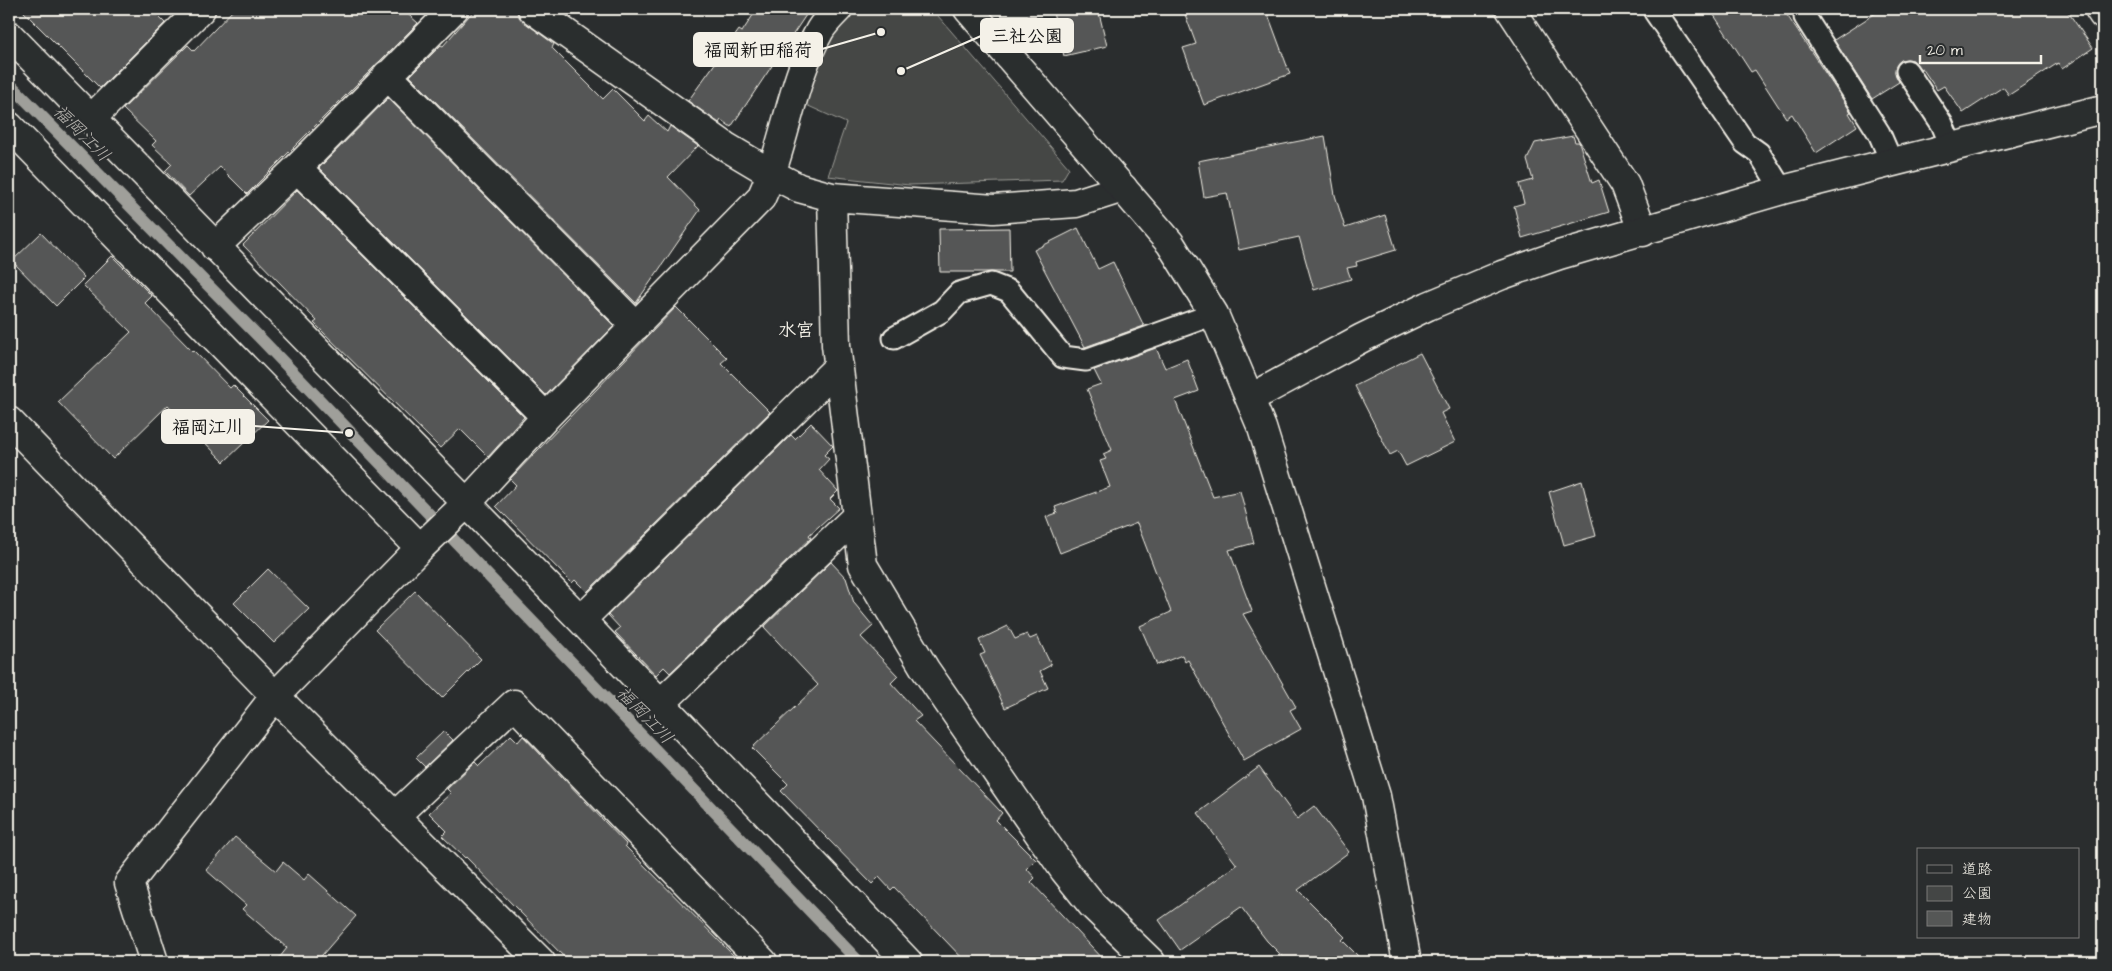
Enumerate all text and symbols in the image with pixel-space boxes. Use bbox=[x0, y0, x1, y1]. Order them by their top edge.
callout: 三社公園 bbox=[981, 19, 1073, 52]
text: 三社公園 bbox=[991, 24, 1063, 49]
scale bar bbox=[1920, 32, 2041, 64]
callout: 福岡新田稲荷 bbox=[694, 33, 822, 66]
text: 福岡新田稲荷 bbox=[704, 38, 812, 63]
text: 20 m bbox=[1927, 40, 1963, 61]
water label: 福岡江川 bbox=[47, 99, 116, 168]
district label: 水宮 bbox=[778, 318, 814, 343]
callout: 福岡江川 bbox=[162, 410, 254, 443]
text: 福岡江川 bbox=[172, 415, 244, 440]
water label: 福岡江川 bbox=[611, 681, 679, 750]
legend bbox=[1917, 848, 2080, 938]
text: 道路 bbox=[1962, 859, 1992, 880]
text: 公園 bbox=[1962, 883, 1992, 904]
text: 建物 bbox=[1962, 909, 1992, 930]

